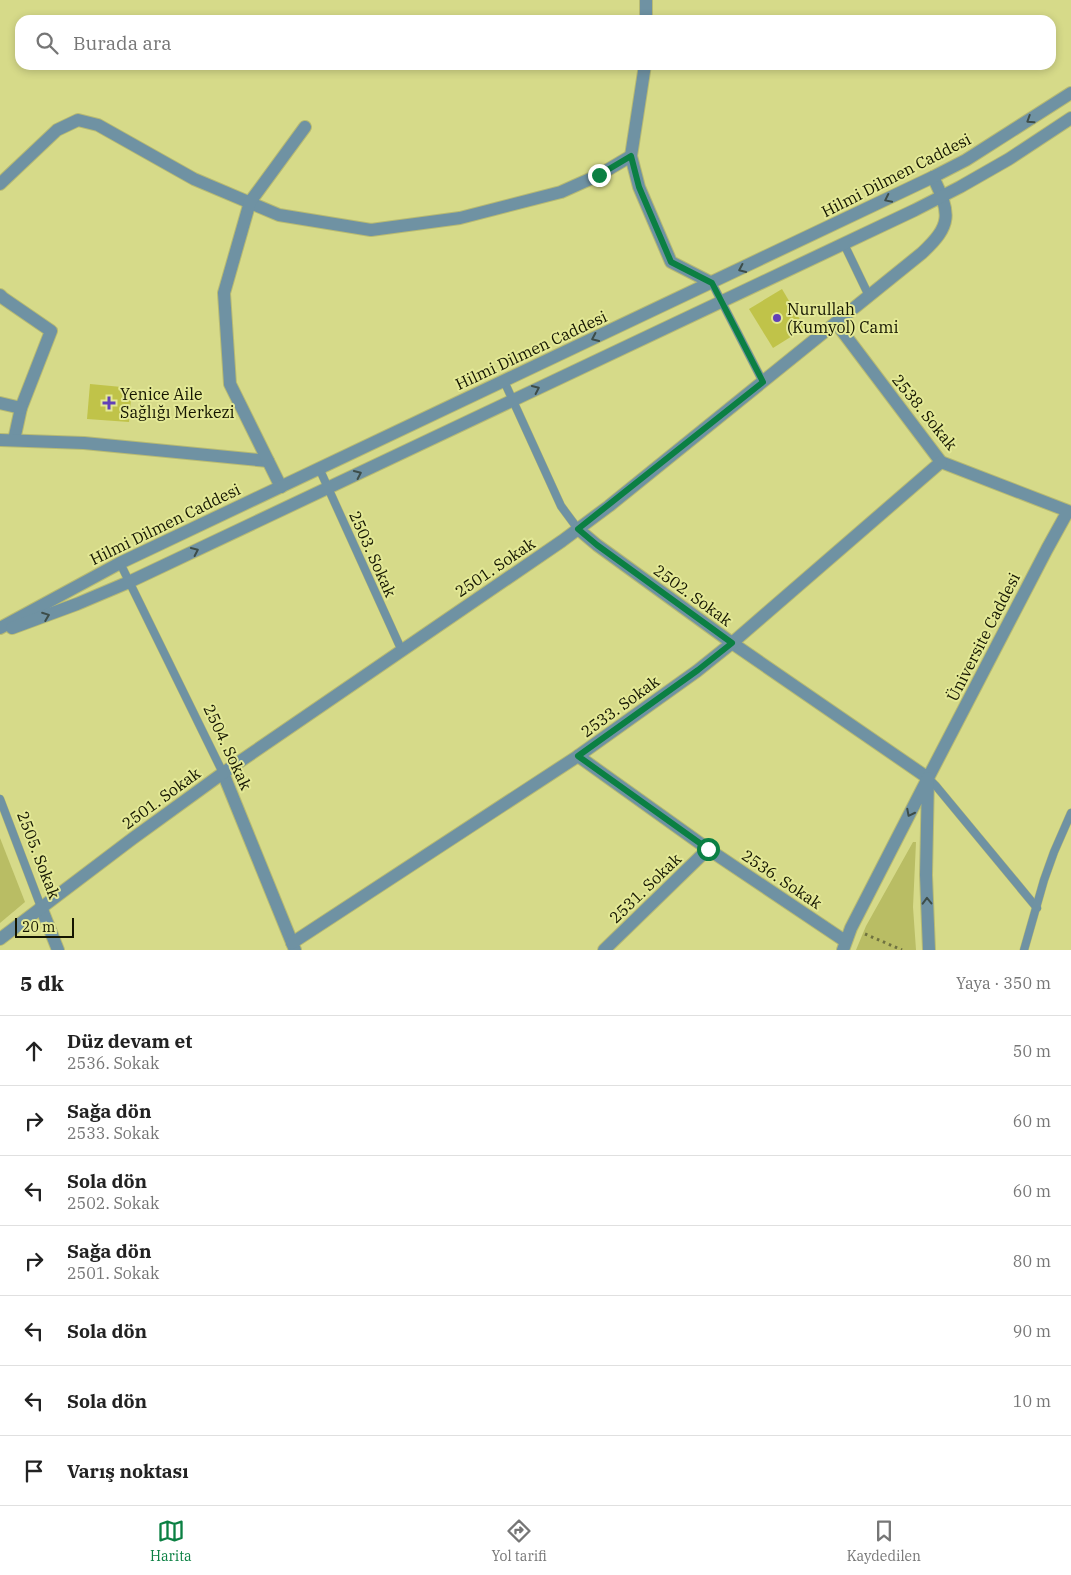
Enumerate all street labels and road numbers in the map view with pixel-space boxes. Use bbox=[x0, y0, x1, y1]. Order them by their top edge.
street label: Hilmi Dilmen Caddesi bbox=[818, 129, 974, 221]
street label: Hilmi Dilmen Caddesi bbox=[452, 306, 610, 394]
street label: 2538. Sokak bbox=[888, 370, 962, 455]
street label: Hilmi Dilmen Caddesi bbox=[86, 479, 244, 569]
street label: 2503. Sokak bbox=[345, 508, 401, 601]
street label: 2501. Sokak bbox=[451, 533, 539, 601]
street label: 2502. Sokak bbox=[650, 560, 737, 631]
street label: Üniversite Caddesi bbox=[942, 569, 1024, 705]
street label: 2533. Sokak bbox=[577, 670, 664, 741]
street label: 2504. Sokak bbox=[199, 701, 257, 794]
street label: 2501. Sokak bbox=[118, 762, 205, 833]
street label: 2505. Sokak bbox=[13, 808, 65, 902]
street label: 2536. Sokak bbox=[738, 845, 826, 913]
street label: 2531. Sokak bbox=[605, 848, 686, 927]

